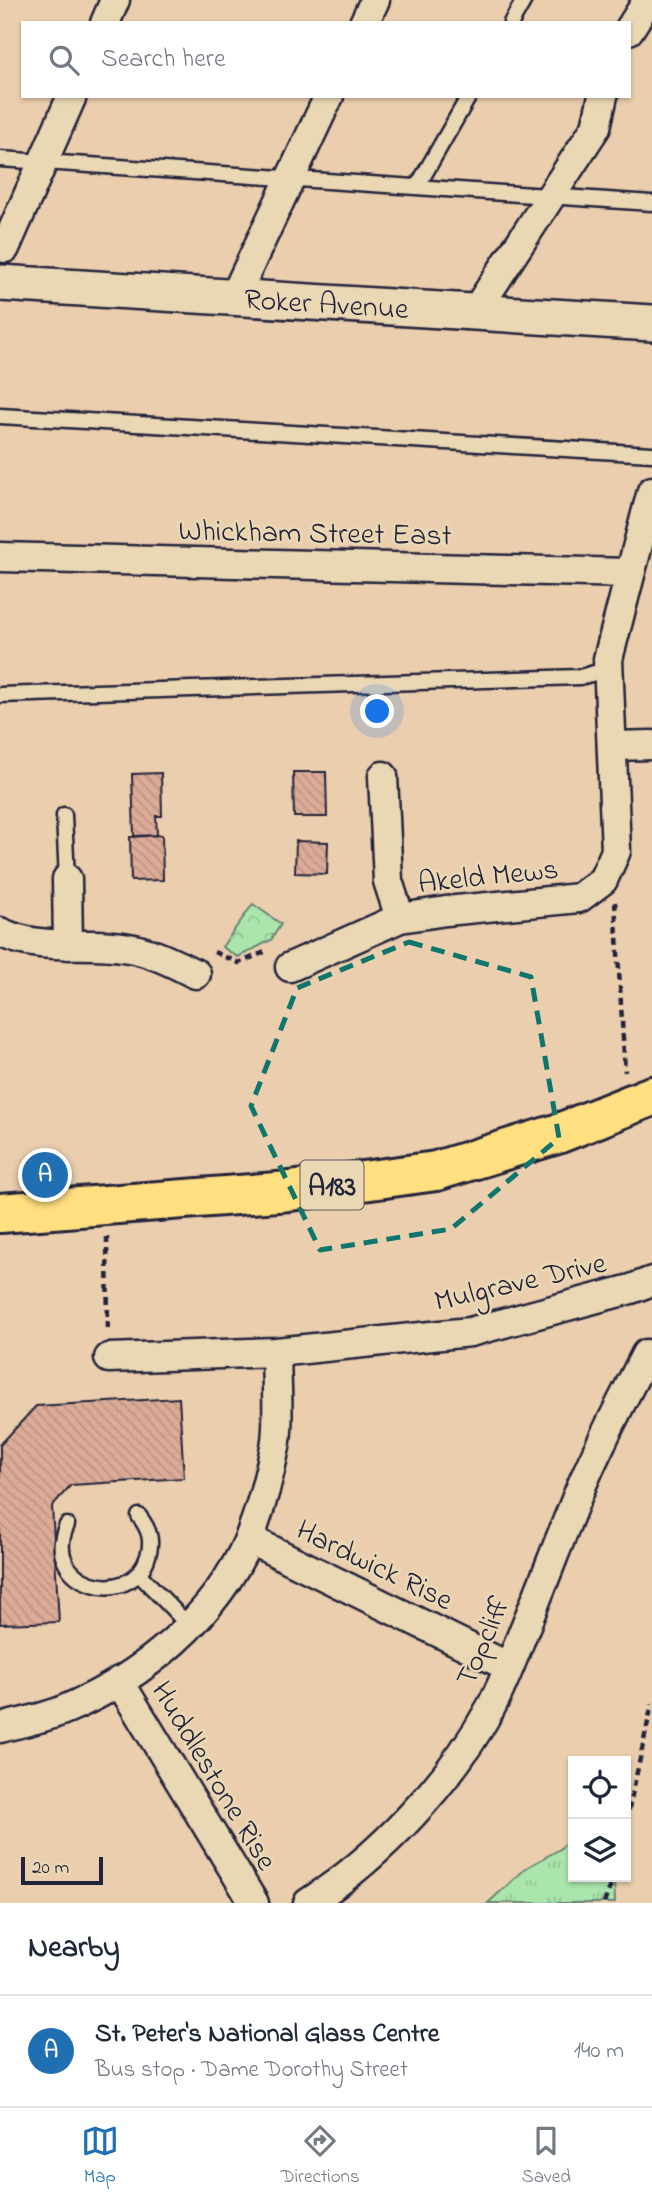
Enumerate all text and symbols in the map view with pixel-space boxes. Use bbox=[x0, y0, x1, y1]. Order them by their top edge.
search box bbox=[21, 21, 631, 98]
icon: search bbox=[45, 41, 83, 79]
text: Search here bbox=[101, 41, 226, 79]
street label: Roker Avenue bbox=[243, 279, 410, 333]
street label: Whickham Street East bbox=[178, 511, 452, 559]
your location bbox=[360, 694, 394, 728]
street label: Akeld Mews bbox=[416, 849, 561, 907]
pin: A bbox=[22, 1149, 68, 1201]
road number: A183 bbox=[300, 1160, 364, 1210]
street label: Mulgrave Drive bbox=[430, 1243, 612, 1325]
street label: Hardwick Rise bbox=[288, 1510, 460, 1624]
street label: Topcliff bbox=[446, 1590, 523, 1694]
street label: Huddlestone Rise bbox=[138, 1673, 287, 1880]
map controls bbox=[568, 1756, 631, 1882]
button: locate bbox=[568, 1756, 631, 1819]
button: layers bbox=[568, 1819, 631, 1882]
scale bar bbox=[21, 1854, 103, 1886]
text: 20 m bbox=[32, 1855, 69, 1882]
text: Nearby bbox=[28, 1927, 120, 1971]
text: St. Peter's National Glass Centre bbox=[95, 2016, 439, 2054]
text: A bbox=[44, 2035, 58, 2068]
text: 140 m bbox=[574, 2035, 624, 2068]
text: Bus stop · Dame Dorothy Street bbox=[95, 2054, 408, 2087]
tab: Map bbox=[81, 2122, 119, 2191]
tab: Directions bbox=[281, 2122, 360, 2191]
tab: Saved bbox=[522, 2122, 571, 2191]

